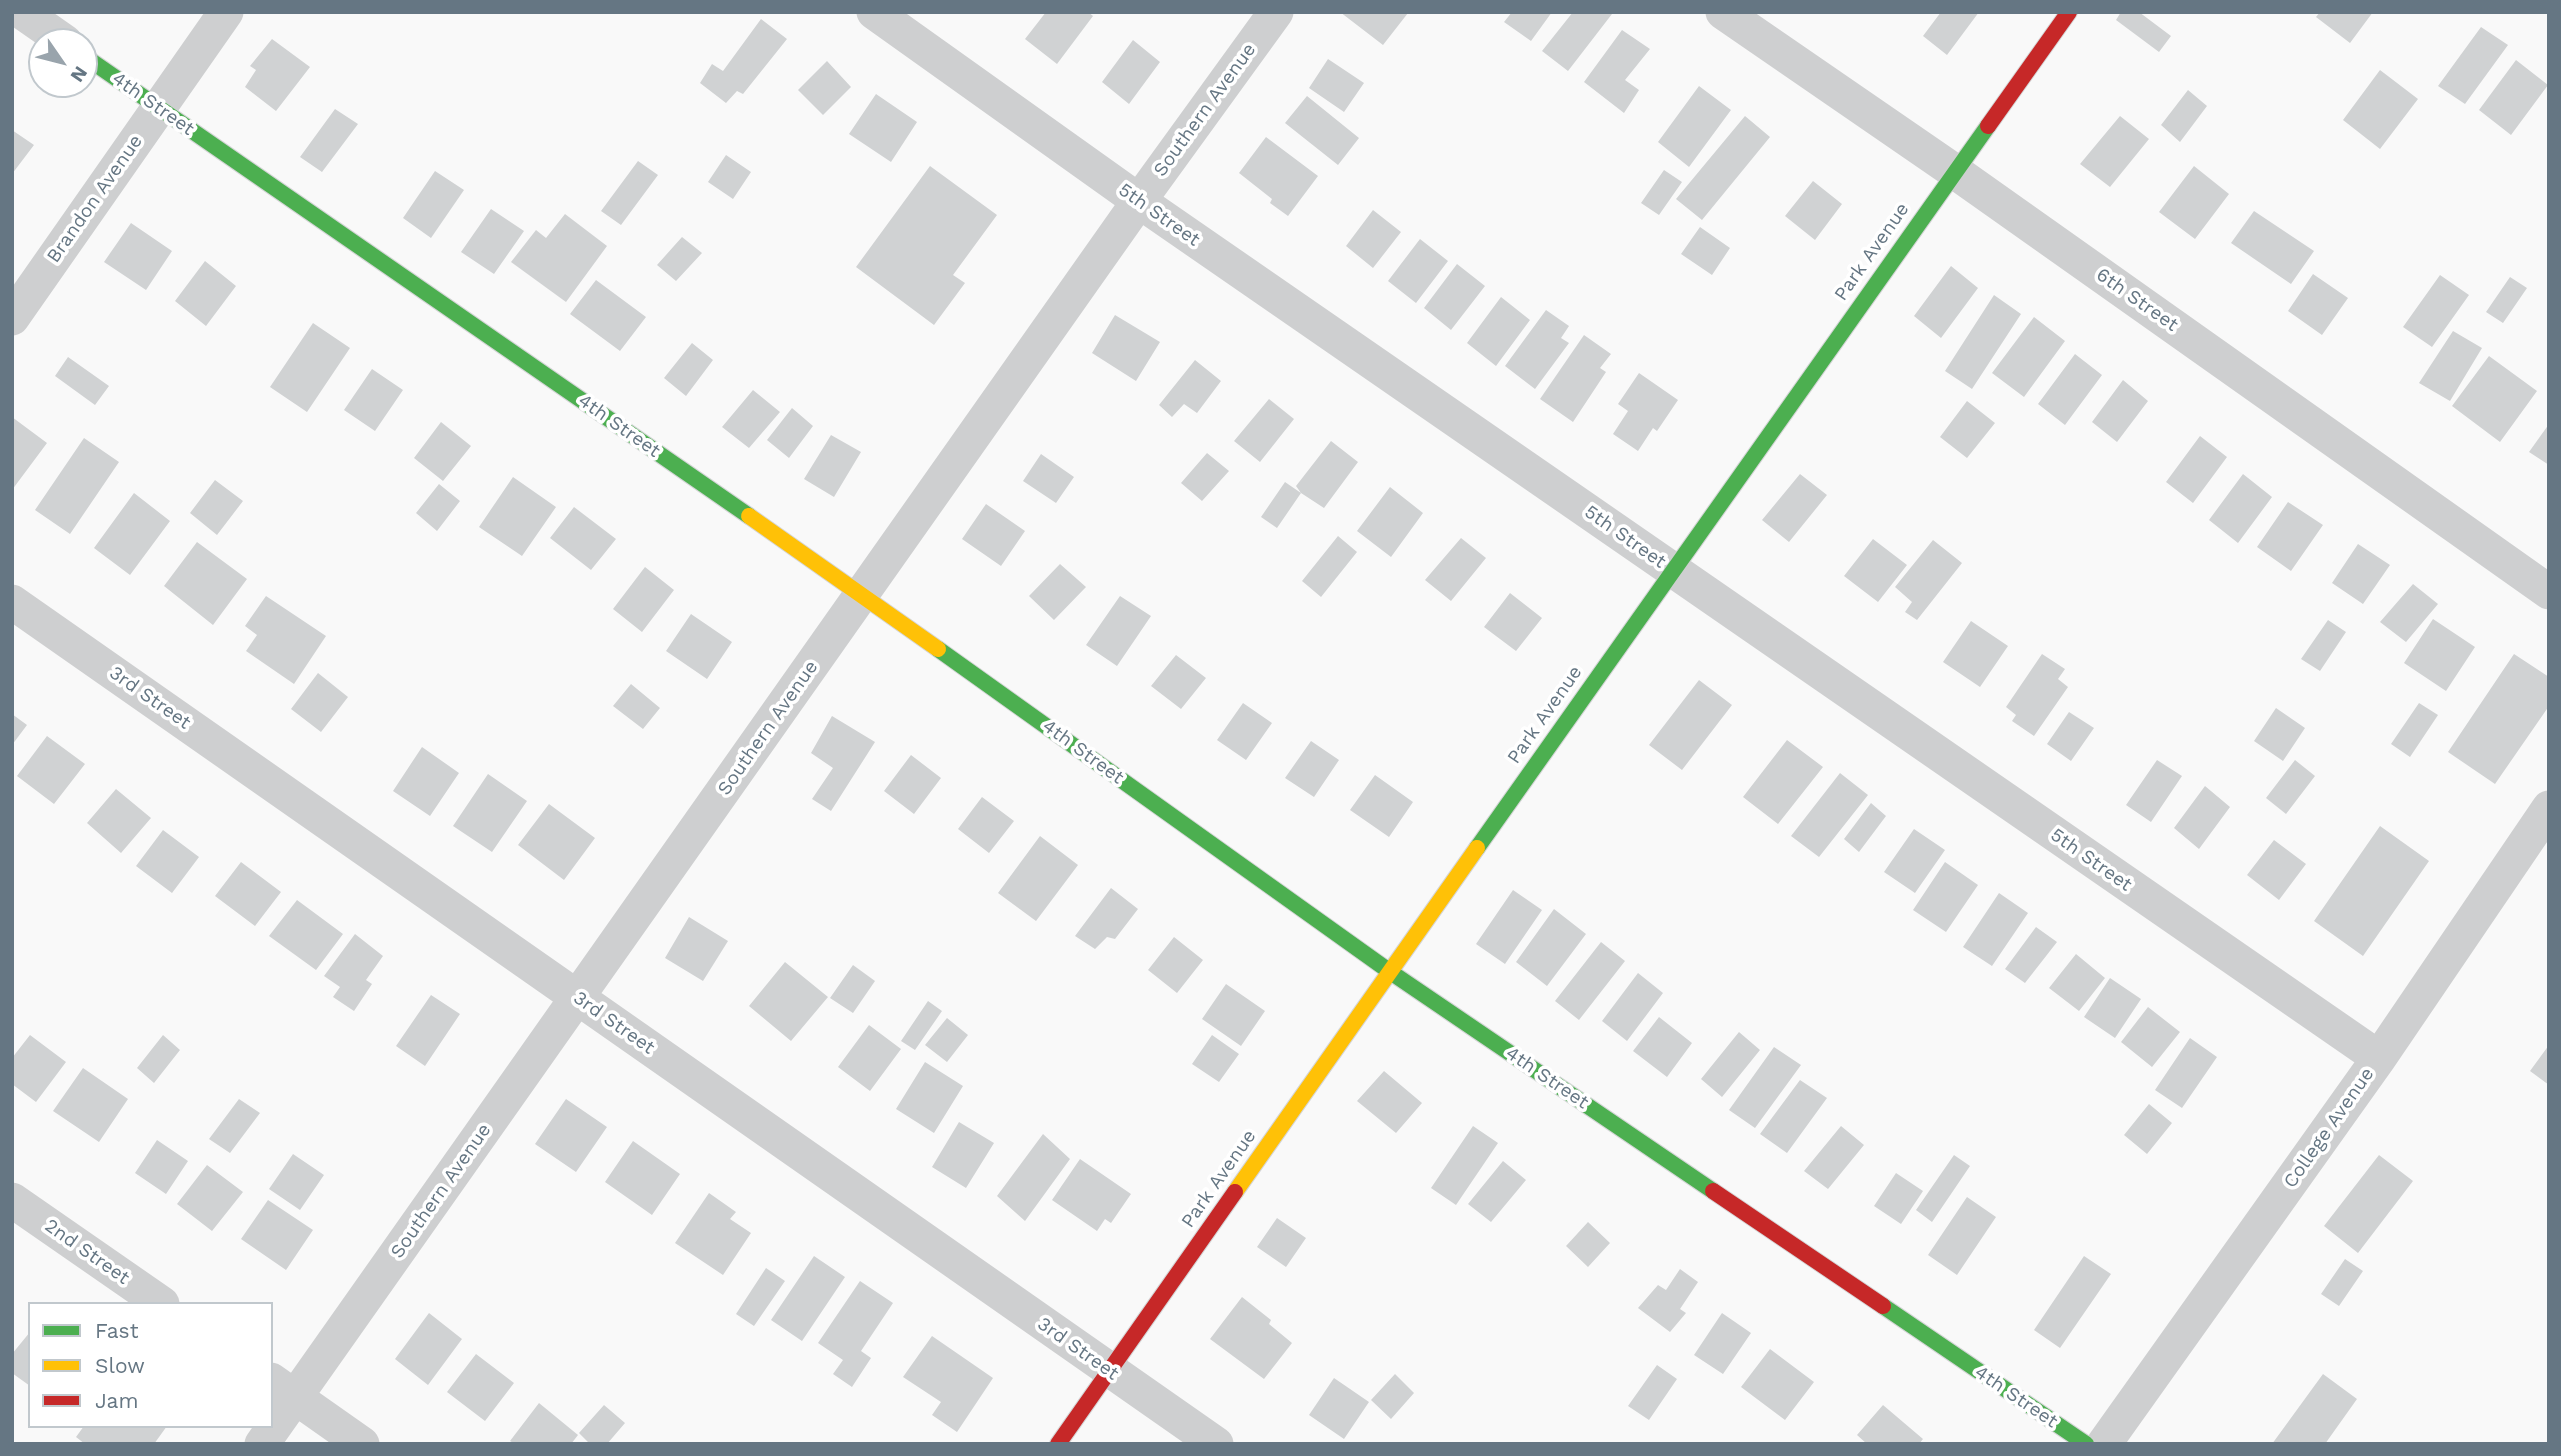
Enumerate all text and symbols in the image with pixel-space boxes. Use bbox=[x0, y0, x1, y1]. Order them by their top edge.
north arrow bbox=[28, 28, 98, 98]
street label: Southern Avenue bbox=[1149, 39, 1261, 181]
text: N bbox=[66, 62, 92, 87]
street label: 4th Street bbox=[108, 67, 198, 141]
street label: Brandon Avenue bbox=[42, 131, 148, 267]
street label: 5th Street bbox=[1114, 179, 1204, 251]
street label: Park Avenue bbox=[1830, 199, 1914, 305]
street label: 6th Street bbox=[2092, 263, 2182, 337]
street label: 4th Street bbox=[574, 389, 664, 463]
street label: 5th Street bbox=[1580, 501, 1670, 573]
street label: Southern Avenue bbox=[713, 656, 823, 800]
street label: 3rd Street bbox=[105, 662, 195, 734]
street label: Park Avenue bbox=[1503, 662, 1587, 768]
street label: 4th Street bbox=[1038, 715, 1128, 789]
street label: 5th Street bbox=[2046, 824, 2136, 896]
street label: 3rd Street bbox=[569, 987, 659, 1059]
street label: 4th Street bbox=[1501, 1042, 1593, 1114]
street label: College Avenue bbox=[2279, 1063, 2379, 1193]
street label: Southern Avenue bbox=[386, 1119, 496, 1263]
street label: Park Avenue bbox=[1177, 1126, 1261, 1232]
street label: 2nd Street bbox=[40, 1214, 134, 1290]
legend bbox=[28, 1302, 273, 1428]
street label: 3rd Street bbox=[1033, 1313, 1123, 1385]
text: Fast bbox=[95, 1318, 139, 1343]
text: Slow bbox=[95, 1353, 145, 1378]
street label: 4th Street bbox=[1970, 1361, 2062, 1433]
text: Jam bbox=[95, 1388, 138, 1413]

